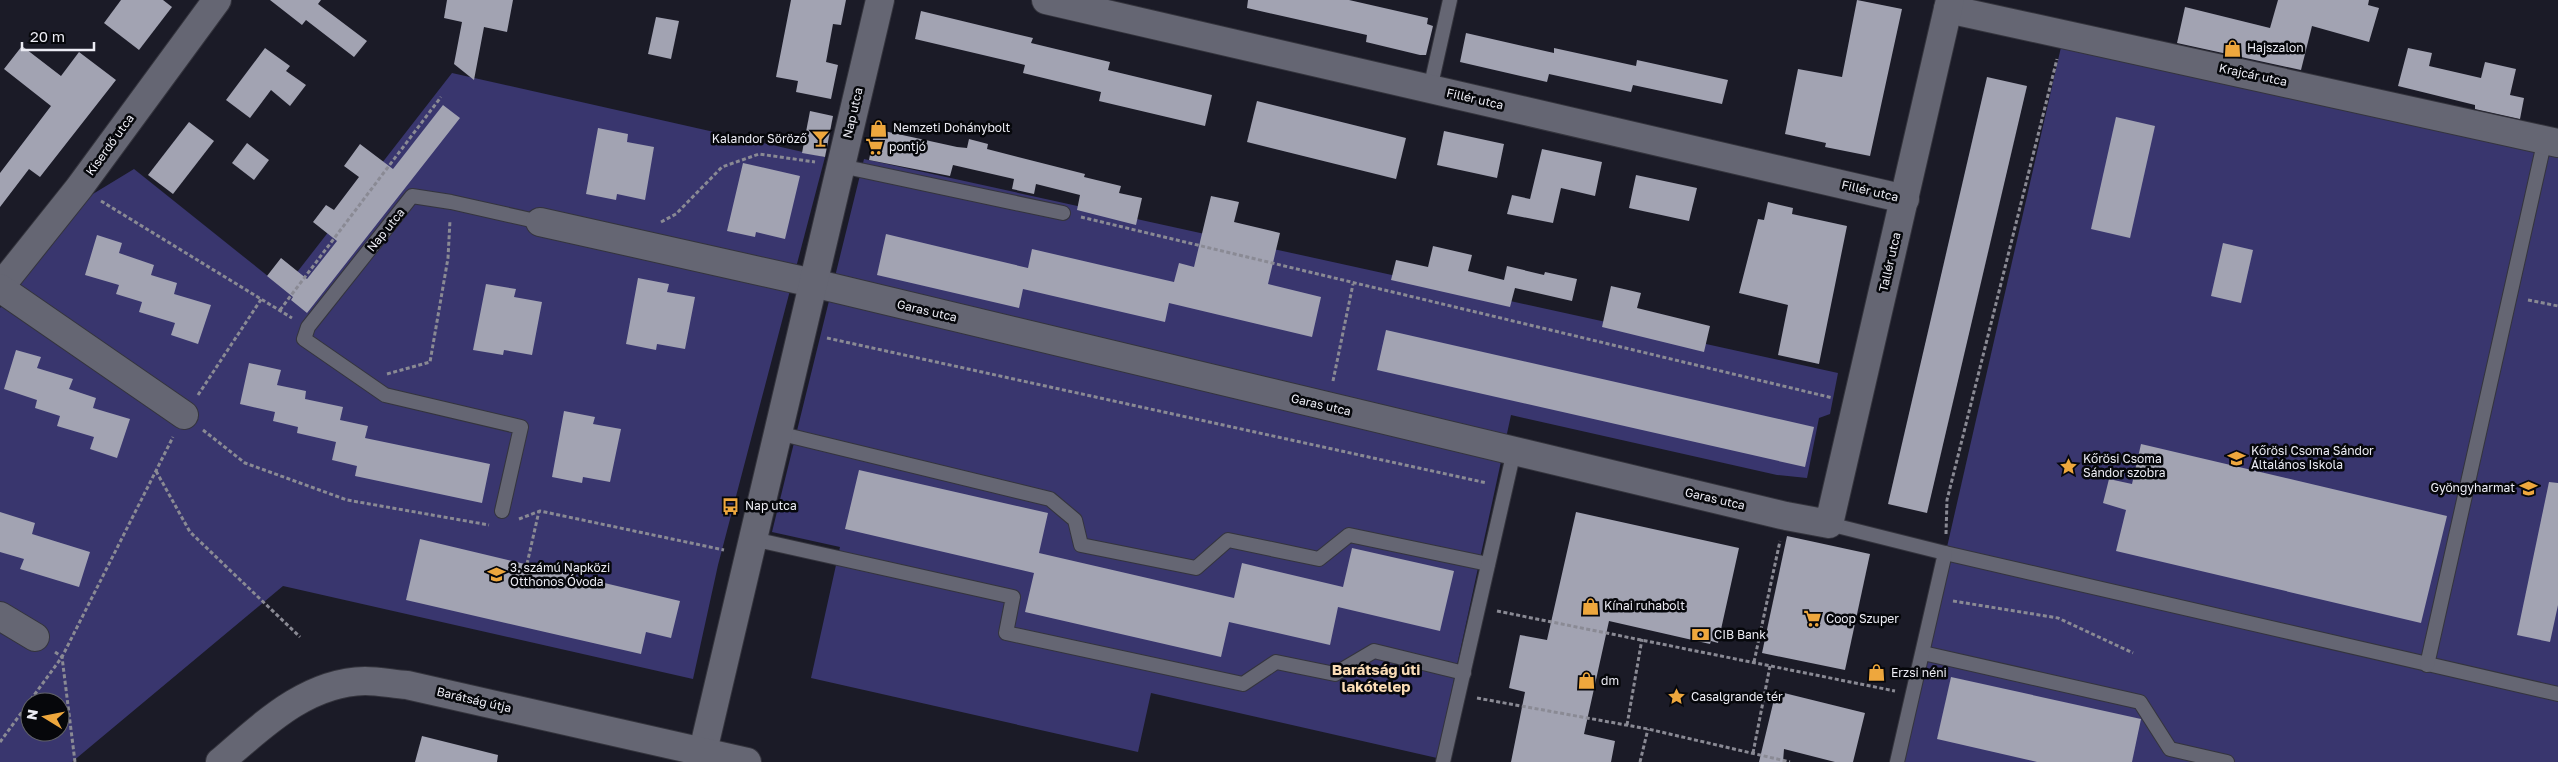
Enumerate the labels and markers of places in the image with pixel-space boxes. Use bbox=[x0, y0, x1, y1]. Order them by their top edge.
shop icon: Hajszalon bbox=[2223, 38, 2243, 58]
place label: Hajszalon bbox=[2247, 40, 2304, 55]
shop icon: Nemzeti Dohánybolt bbox=[869, 118, 889, 138]
place label: Nemzeti Dohánybolt bbox=[893, 120, 1011, 135]
bar icon: Kalandor Söröző bbox=[811, 129, 831, 149]
place label: Kalandor Söröző bbox=[712, 131, 807, 146]
supermarket icon: pontjó bbox=[865, 137, 885, 157]
place label: pontjó bbox=[889, 139, 926, 154]
place label: Kőrösi Csoma Sándor Általános Iskola bbox=[2251, 443, 2374, 472]
school or university icon: Kőrösi Csoma Sándor Általános Iskola bbox=[2227, 448, 2247, 468]
place label: Kőrösi Csoma Sándor szobra bbox=[2083, 451, 2166, 480]
place icon: Kőrösi Csoma Sándor szobra bbox=[2059, 456, 2079, 476]
school or university icon: Gyöngyharmat bbox=[2519, 478, 2539, 498]
place label: Gyöngyharmat bbox=[2430, 480, 2515, 495]
bus stop icon: Nap utca bbox=[721, 496, 741, 516]
place label: Nap utca bbox=[745, 498, 797, 513]
place label: 3. számú Napközi Otthonos Óvoda bbox=[510, 560, 610, 589]
school or university icon: 3. számú Napközi Otthonos Óvoda bbox=[486, 565, 506, 585]
shop icon: Kínai ruhabolt bbox=[1580, 596, 1600, 616]
place label: Kínai ruhabolt bbox=[1604, 598, 1685, 613]
supermarket icon: Coop Szuper bbox=[1802, 609, 1822, 629]
place label: Coop Szuper bbox=[1826, 611, 1899, 626]
bank icon: CIB Bank bbox=[1690, 625, 1710, 645]
place label: CIB Bank bbox=[1714, 627, 1766, 642]
shop icon: Erzsi néni bbox=[1867, 663, 1887, 683]
place label: Erzsi néni bbox=[1891, 665, 1947, 680]
shop icon: dm bbox=[1577, 671, 1597, 691]
place label: dm bbox=[1601, 673, 1619, 688]
place icon: Casalgrande tér bbox=[1667, 687, 1687, 707]
place label: Casalgrande tér bbox=[1691, 689, 1783, 704]

